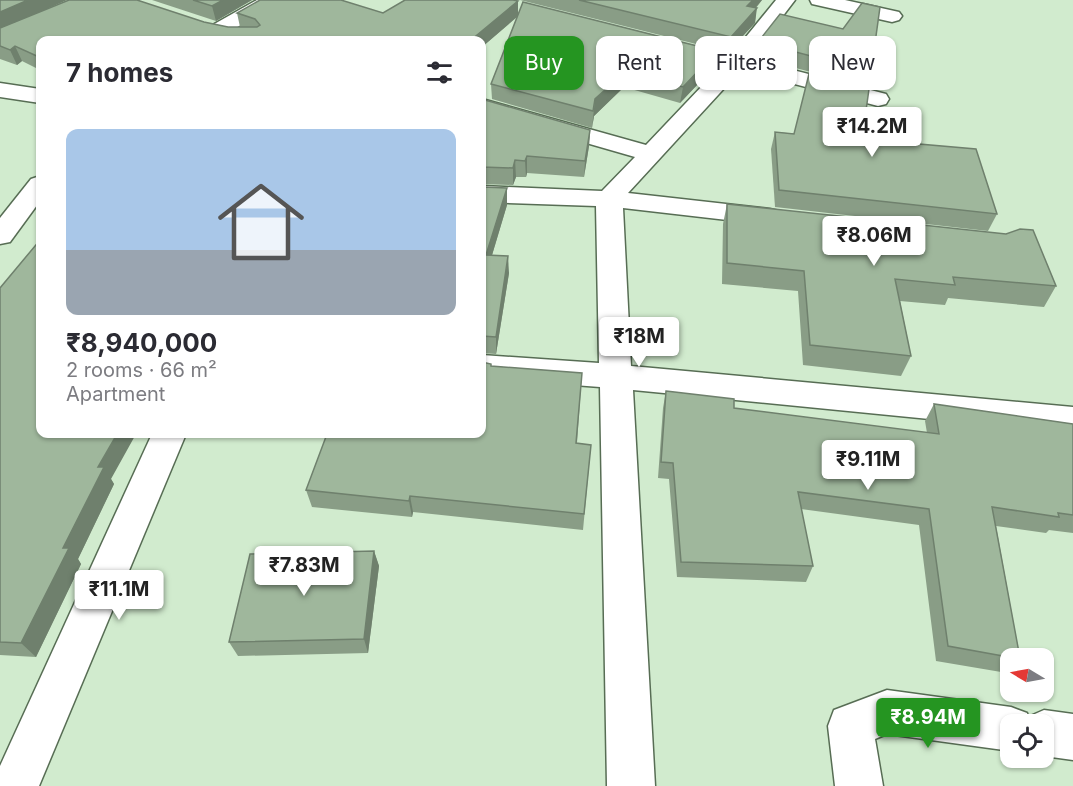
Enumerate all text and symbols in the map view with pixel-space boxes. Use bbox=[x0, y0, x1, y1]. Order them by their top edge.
chip: Buy bbox=[504, 36, 584, 90]
chip: Rent bbox=[596, 36, 683, 90]
chip: Filters bbox=[695, 36, 797, 90]
chip: New bbox=[809, 36, 896, 90]
icon: filters bbox=[423, 56, 456, 89]
text: 7 homes bbox=[66, 57, 173, 88]
pin: ₹14.2M bbox=[823, 107, 921, 158]
text: ₹14.2M bbox=[837, 114, 907, 138]
icon: home bbox=[207, 168, 315, 276]
pin: ₹8.06M bbox=[825, 216, 923, 267]
text: ₹8.06M bbox=[836, 223, 912, 247]
pin: ₹18M bbox=[603, 317, 675, 368]
text: ₹18M bbox=[613, 324, 665, 348]
text: ₹8,940,000 bbox=[66, 327, 217, 358]
text: 2 rooms · 66 m² bbox=[66, 358, 217, 382]
text: Apartment bbox=[66, 382, 165, 406]
pin: ₹9.11M bbox=[819, 440, 917, 491]
text: ₹9.11M bbox=[836, 447, 900, 471]
pin: ₹7.83M bbox=[255, 546, 353, 597]
text: ₹7.83M bbox=[268, 553, 340, 577]
pin: ₹11.1M bbox=[70, 570, 168, 621]
text: ₹11.1M bbox=[89, 577, 149, 601]
north arrow bbox=[1000, 648, 1054, 702]
map controls bbox=[1000, 648, 1054, 768]
pin: ₹8.94M bbox=[879, 698, 977, 749]
text: ₹8.94M bbox=[890, 705, 966, 729]
button: locate bbox=[1000, 714, 1054, 768]

